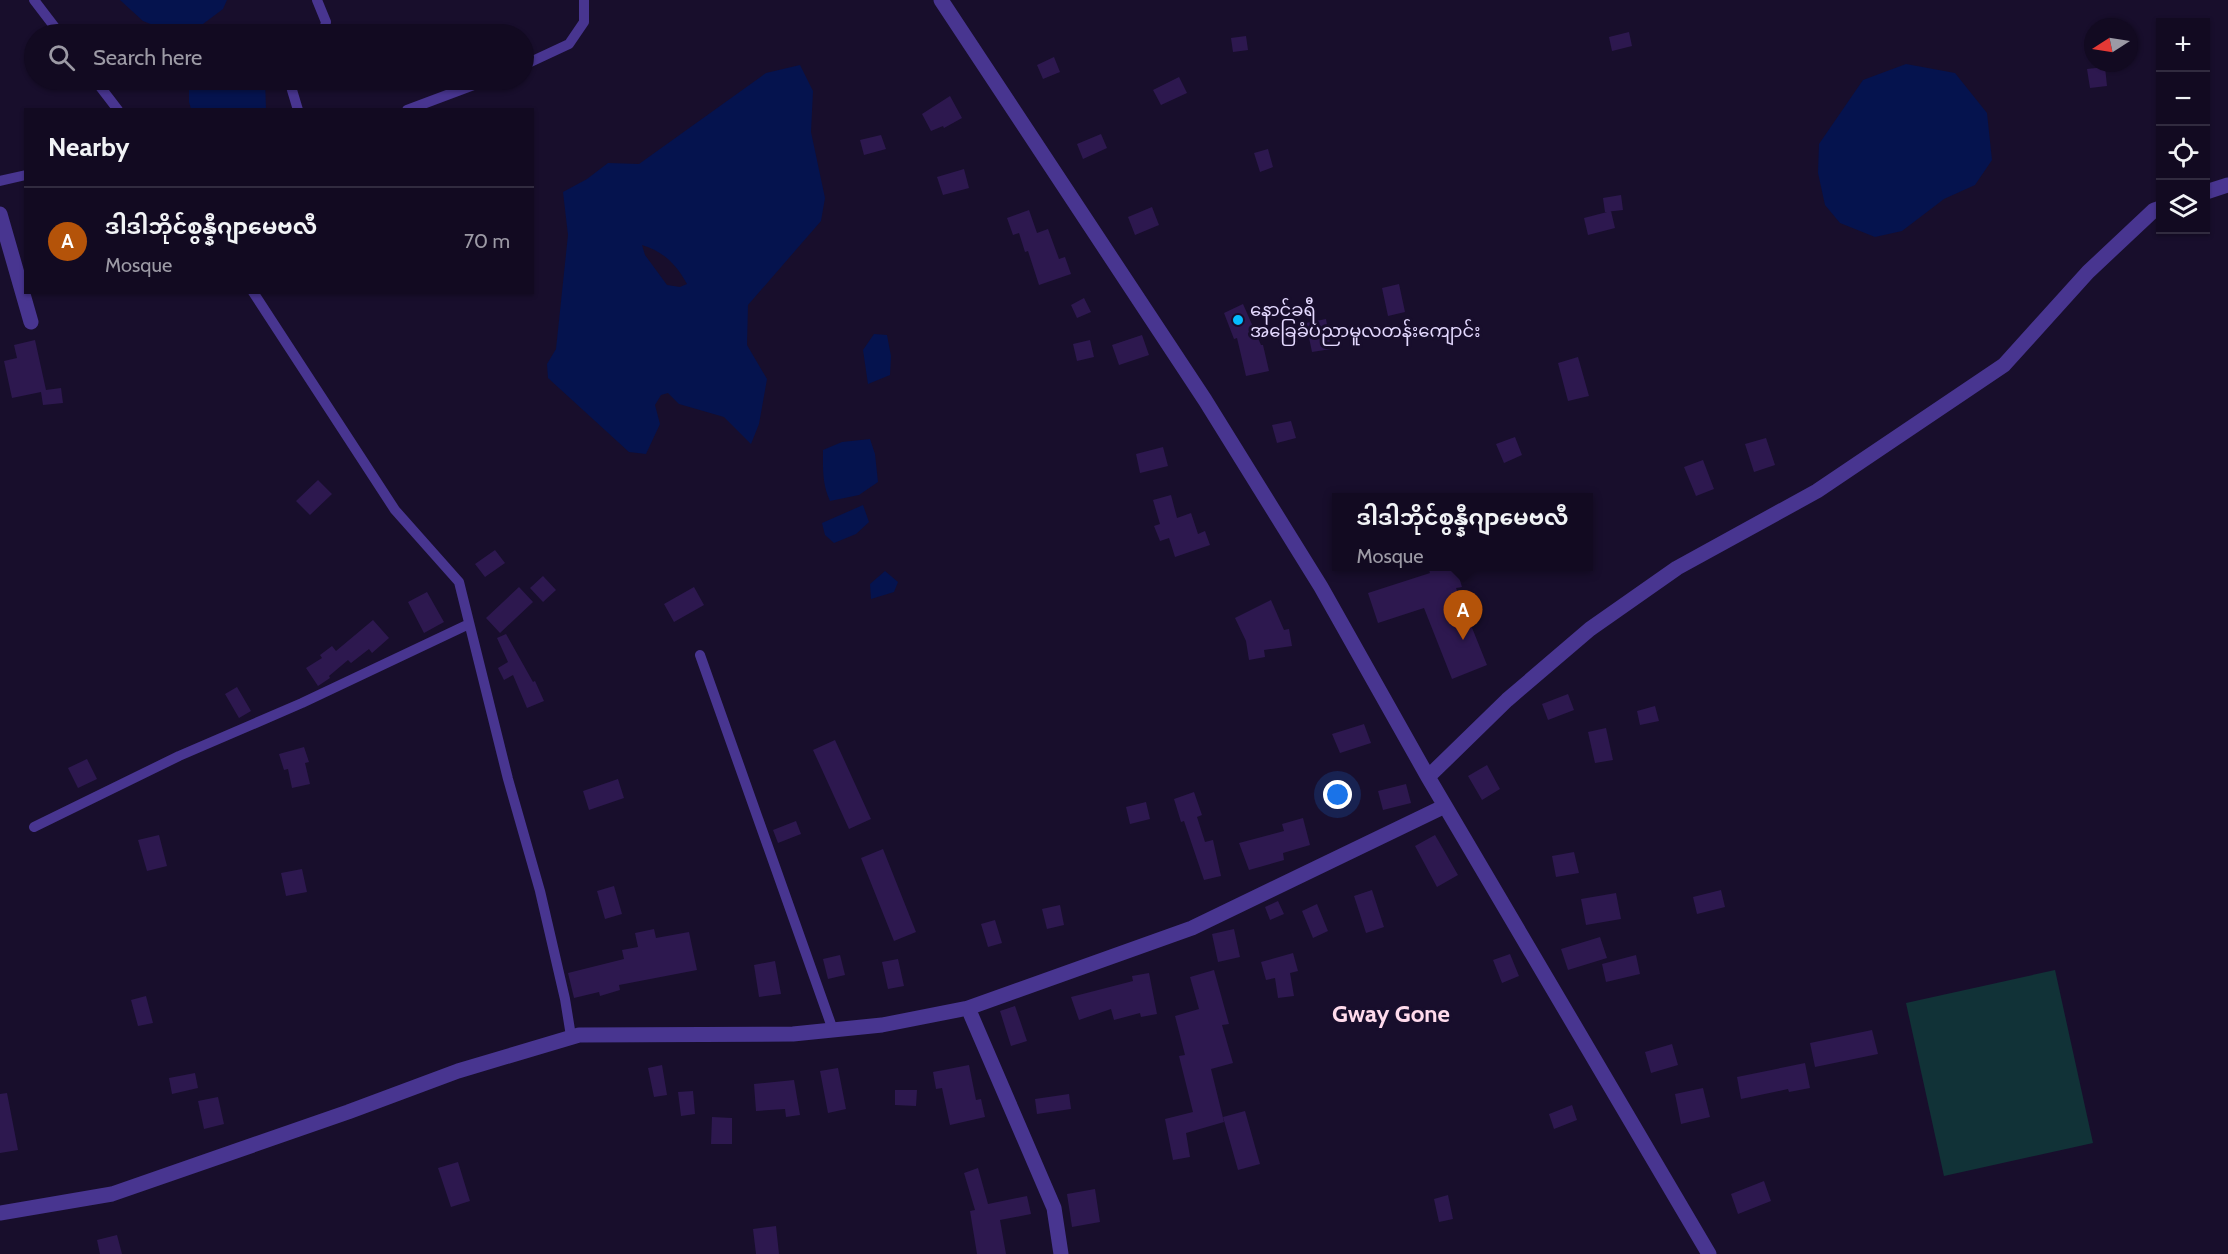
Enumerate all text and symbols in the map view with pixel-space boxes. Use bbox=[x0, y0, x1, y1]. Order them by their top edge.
north arrow bbox=[2084, 18, 2138, 72]
map controls bbox=[2156, 18, 2210, 234]
button: + bbox=[2156, 18, 2210, 72]
search box bbox=[24, 24, 534, 90]
icon: search bbox=[45, 41, 78, 74]
text: Search here bbox=[93, 44, 202, 71]
button: − bbox=[2156, 72, 2210, 126]
button: locate bbox=[2156, 126, 2210, 180]
text: Nearby bbox=[48, 131, 129, 163]
button: layers bbox=[2156, 180, 2210, 234]
text: ဒါဒါဘိုင်စွန္နီဂျာမေဗလီ bbox=[105, 213, 317, 240]
text: A bbox=[61, 229, 74, 253]
text: 70 m bbox=[464, 229, 510, 253]
text: Mosque bbox=[105, 253, 172, 277]
place label: နောင်ခရီ အခြေခံပညာမူလတန်းကျောင်း bbox=[1250, 296, 1480, 346]
marker: နောင်ခရီ အခြေခံပညာမူလတန်းကျောင်း bbox=[1231, 313, 1245, 327]
popup bbox=[1332, 493, 1593, 571]
text: ဒါဒါဘိုင်စွန္နီဂျာမေဗလီ bbox=[1356, 504, 1569, 531]
text: Mosque bbox=[1356, 544, 1424, 568]
pin: A bbox=[1444, 590, 1482, 640]
your location bbox=[1323, 780, 1352, 809]
district label: Gway Gone bbox=[1332, 999, 1450, 1028]

